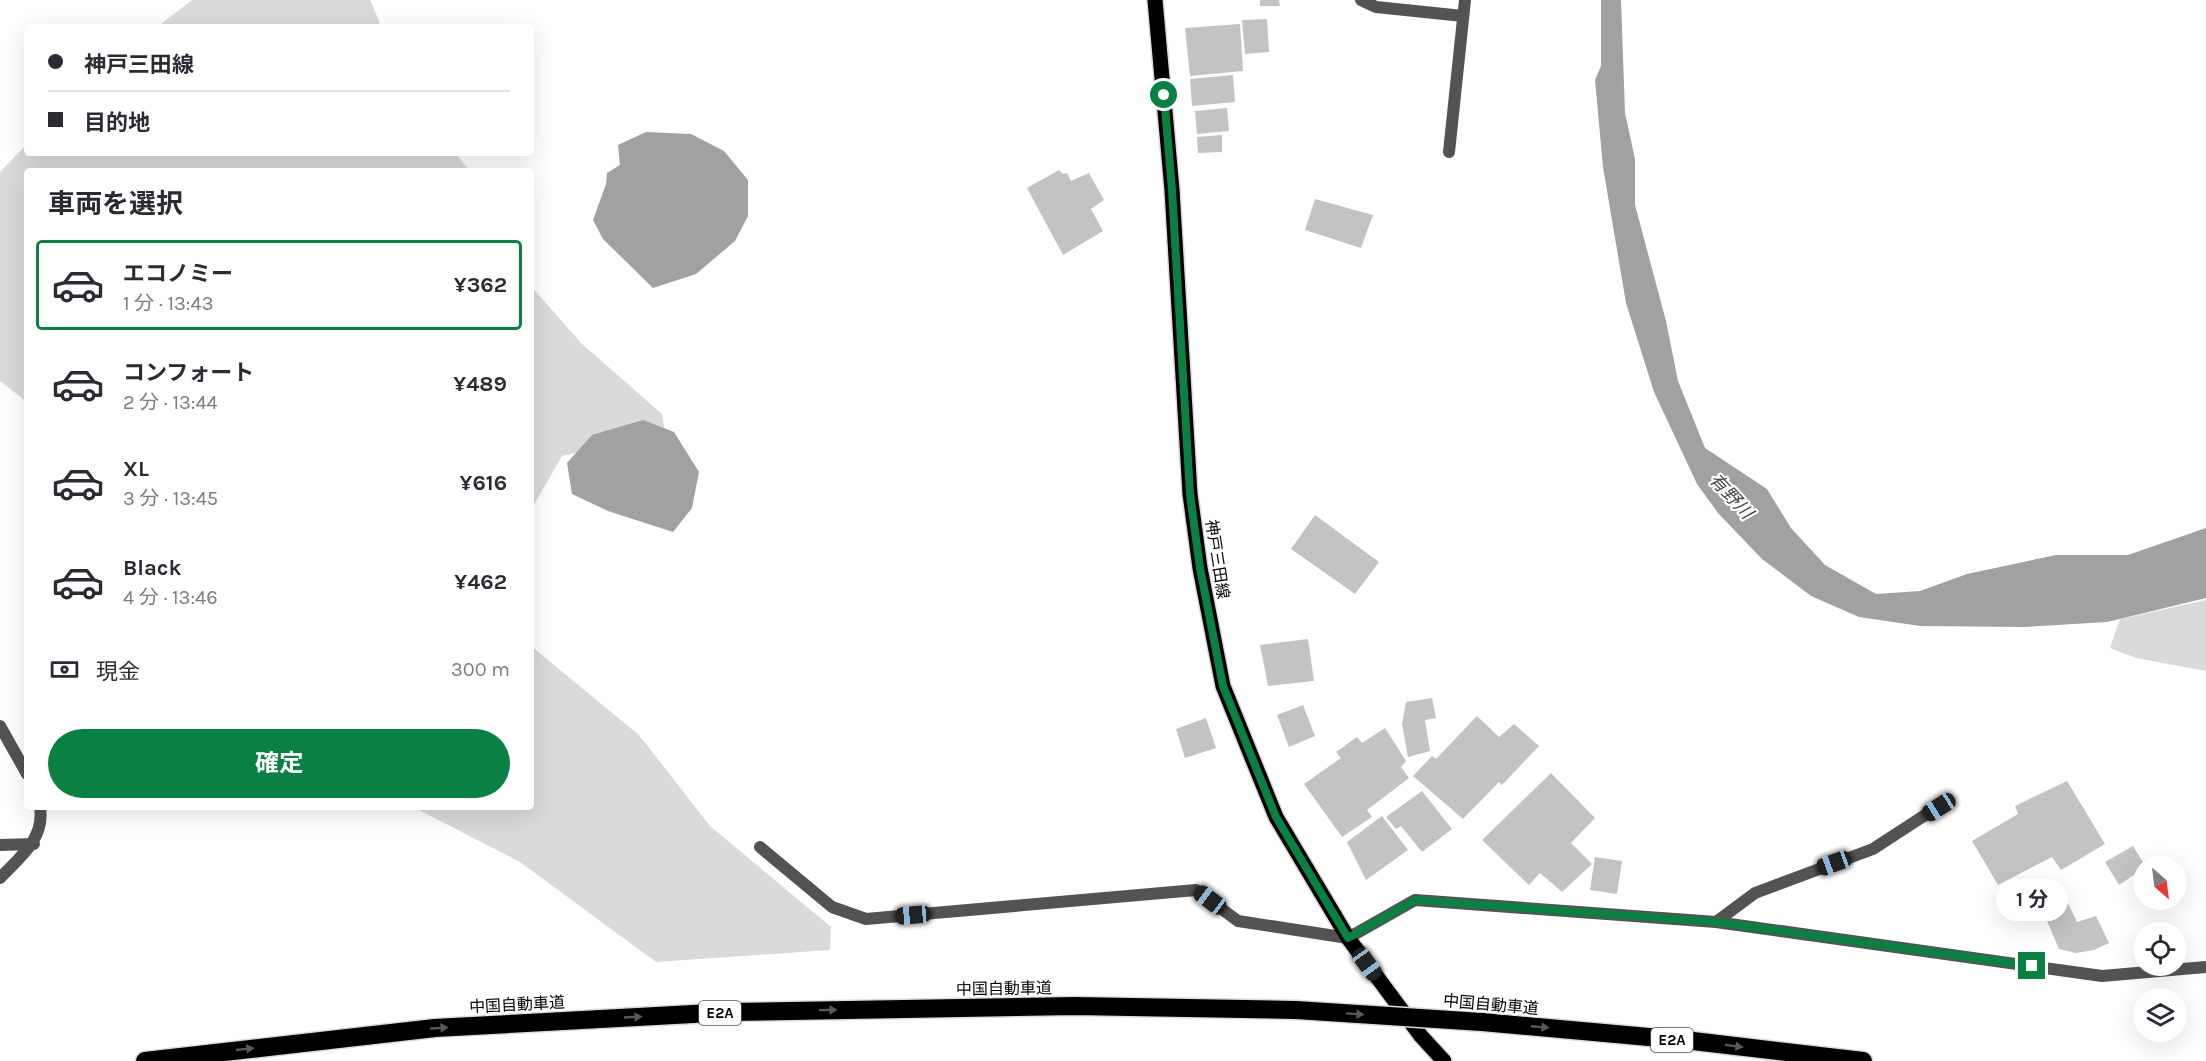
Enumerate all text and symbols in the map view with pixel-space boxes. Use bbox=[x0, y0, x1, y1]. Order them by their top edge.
text: 神戸三田線 bbox=[84, 52, 194, 78]
route start bbox=[1150, 81, 1177, 108]
text: 目的地 bbox=[84, 110, 150, 136]
text: 車両を選択 bbox=[48, 188, 183, 220]
icon: car bbox=[51, 258, 105, 312]
text: エコノミー bbox=[123, 261, 233, 287]
text: ¥362 bbox=[454, 272, 507, 298]
text: 1 分 · 13:43 bbox=[123, 292, 213, 315]
icon: car bbox=[51, 357, 105, 411]
text: コンフォート bbox=[123, 360, 254, 386]
text: ¥489 bbox=[453, 371, 507, 397]
text: 2 分 · 13:44 bbox=[123, 391, 218, 414]
icon: car bbox=[51, 456, 105, 510]
text: XL bbox=[123, 456, 149, 482]
water label: 有野川 bbox=[1705, 469, 1759, 525]
text: ¥616 bbox=[460, 470, 507, 496]
text: 3 分 · 13:45 bbox=[123, 487, 218, 510]
street label: 神戸三田線 bbox=[1202, 518, 1233, 600]
icon: car bbox=[51, 555, 105, 609]
text: Black bbox=[123, 555, 182, 581]
text: ¥462 bbox=[454, 569, 507, 595]
text: 4 分 · 13:46 bbox=[123, 586, 218, 609]
icon: cash bbox=[48, 653, 81, 686]
text: 300 m bbox=[451, 658, 510, 681]
text: 現金 bbox=[96, 659, 140, 685]
button: 確定 bbox=[48, 729, 510, 798]
car bbox=[1919, 790, 1959, 824]
car bbox=[1814, 848, 1854, 878]
north arrow bbox=[2133, 856, 2187, 910]
map controls bbox=[2133, 856, 2187, 1042]
callout: 1 分 bbox=[1996, 879, 2068, 921]
car bbox=[1190, 882, 1230, 918]
text: 1 分 bbox=[2016, 888, 2048, 911]
car bbox=[894, 904, 932, 926]
button: locate bbox=[2133, 922, 2187, 976]
car bbox=[1349, 944, 1385, 984]
route end bbox=[2018, 952, 2045, 979]
street label: 中国自動車道 bbox=[956, 978, 1052, 999]
button: layers bbox=[2133, 988, 2187, 1042]
street label: 中国自動車道 bbox=[1442, 991, 1540, 1018]
street label: 中国自動車道 bbox=[469, 992, 565, 1016]
road number: E2A bbox=[699, 1001, 741, 1025]
one-way arrow bbox=[819, 1006, 838, 1015]
one-way arrow bbox=[1345, 1009, 1364, 1019]
one-way arrow bbox=[624, 1013, 643, 1022]
one-way arrow bbox=[1530, 1022, 1549, 1032]
one-way arrow bbox=[429, 1023, 448, 1033]
road number: E2A bbox=[1651, 1028, 1693, 1052]
one-way arrow bbox=[1725, 1041, 1744, 1051]
one-way arrow bbox=[235, 1044, 254, 1054]

